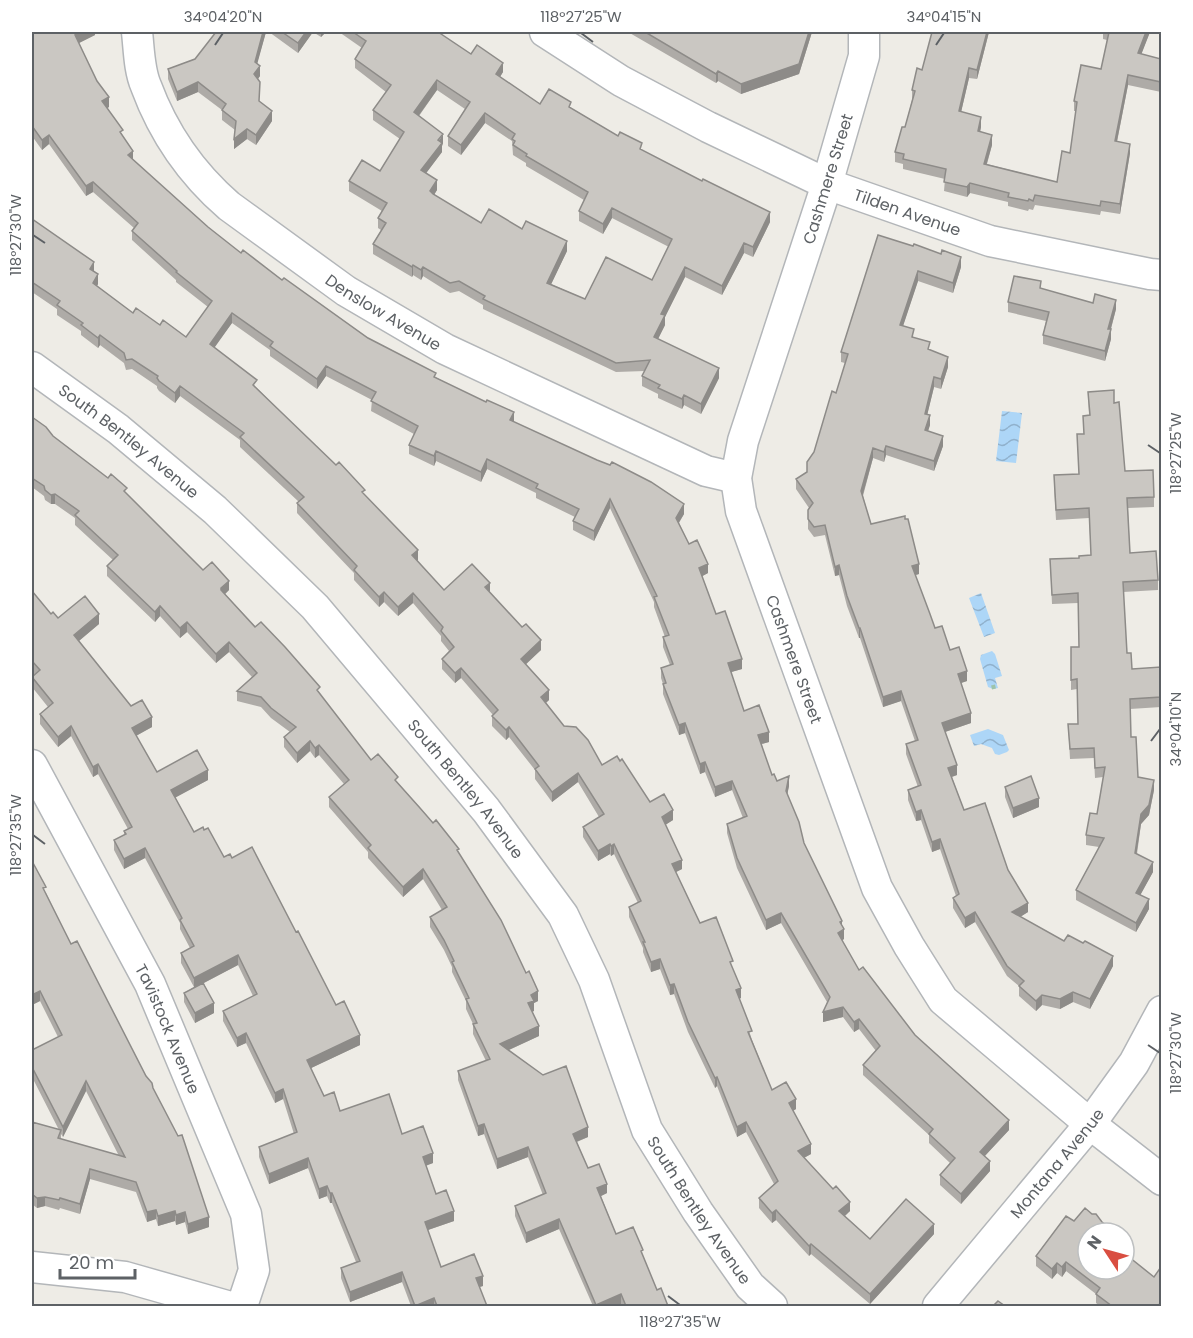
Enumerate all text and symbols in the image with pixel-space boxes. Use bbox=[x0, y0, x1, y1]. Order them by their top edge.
text: 34°04'20"N bbox=[184, 6, 262, 27]
text: 118°27'25"W bbox=[540, 6, 622, 27]
text: 34°04'15"N bbox=[907, 6, 981, 27]
street label: Cashmere Street bbox=[797, 111, 859, 247]
street label: Tilden Avenue bbox=[851, 183, 964, 241]
text: 118°27'30"W bbox=[5, 194, 26, 276]
street label: Denslow Avenue bbox=[321, 268, 446, 356]
street label: South Bentley Avenue bbox=[54, 378, 204, 504]
text: 118°27'25"W bbox=[1165, 412, 1186, 494]
street label: Cashmere Street bbox=[761, 591, 828, 727]
text: 34°04'10"N bbox=[1165, 692, 1186, 766]
street label: South Bentley Avenue bbox=[403, 714, 529, 863]
text: 118°27'35"W bbox=[5, 794, 26, 876]
street label: Tavistock Avenue bbox=[130, 960, 206, 1097]
text: 118°27'30"W bbox=[1165, 1012, 1186, 1094]
street label: Montana Avenue bbox=[1005, 1103, 1109, 1223]
street label: South Bentley Avenue bbox=[642, 1131, 757, 1289]
north arrow bbox=[1076, 1221, 1136, 1281]
text: N bbox=[1081, 1231, 1107, 1254]
scale bar bbox=[60, 1242, 135, 1280]
text: 20 m bbox=[69, 1250, 114, 1275]
text: 118°27'35"W bbox=[639, 1311, 721, 1332]

